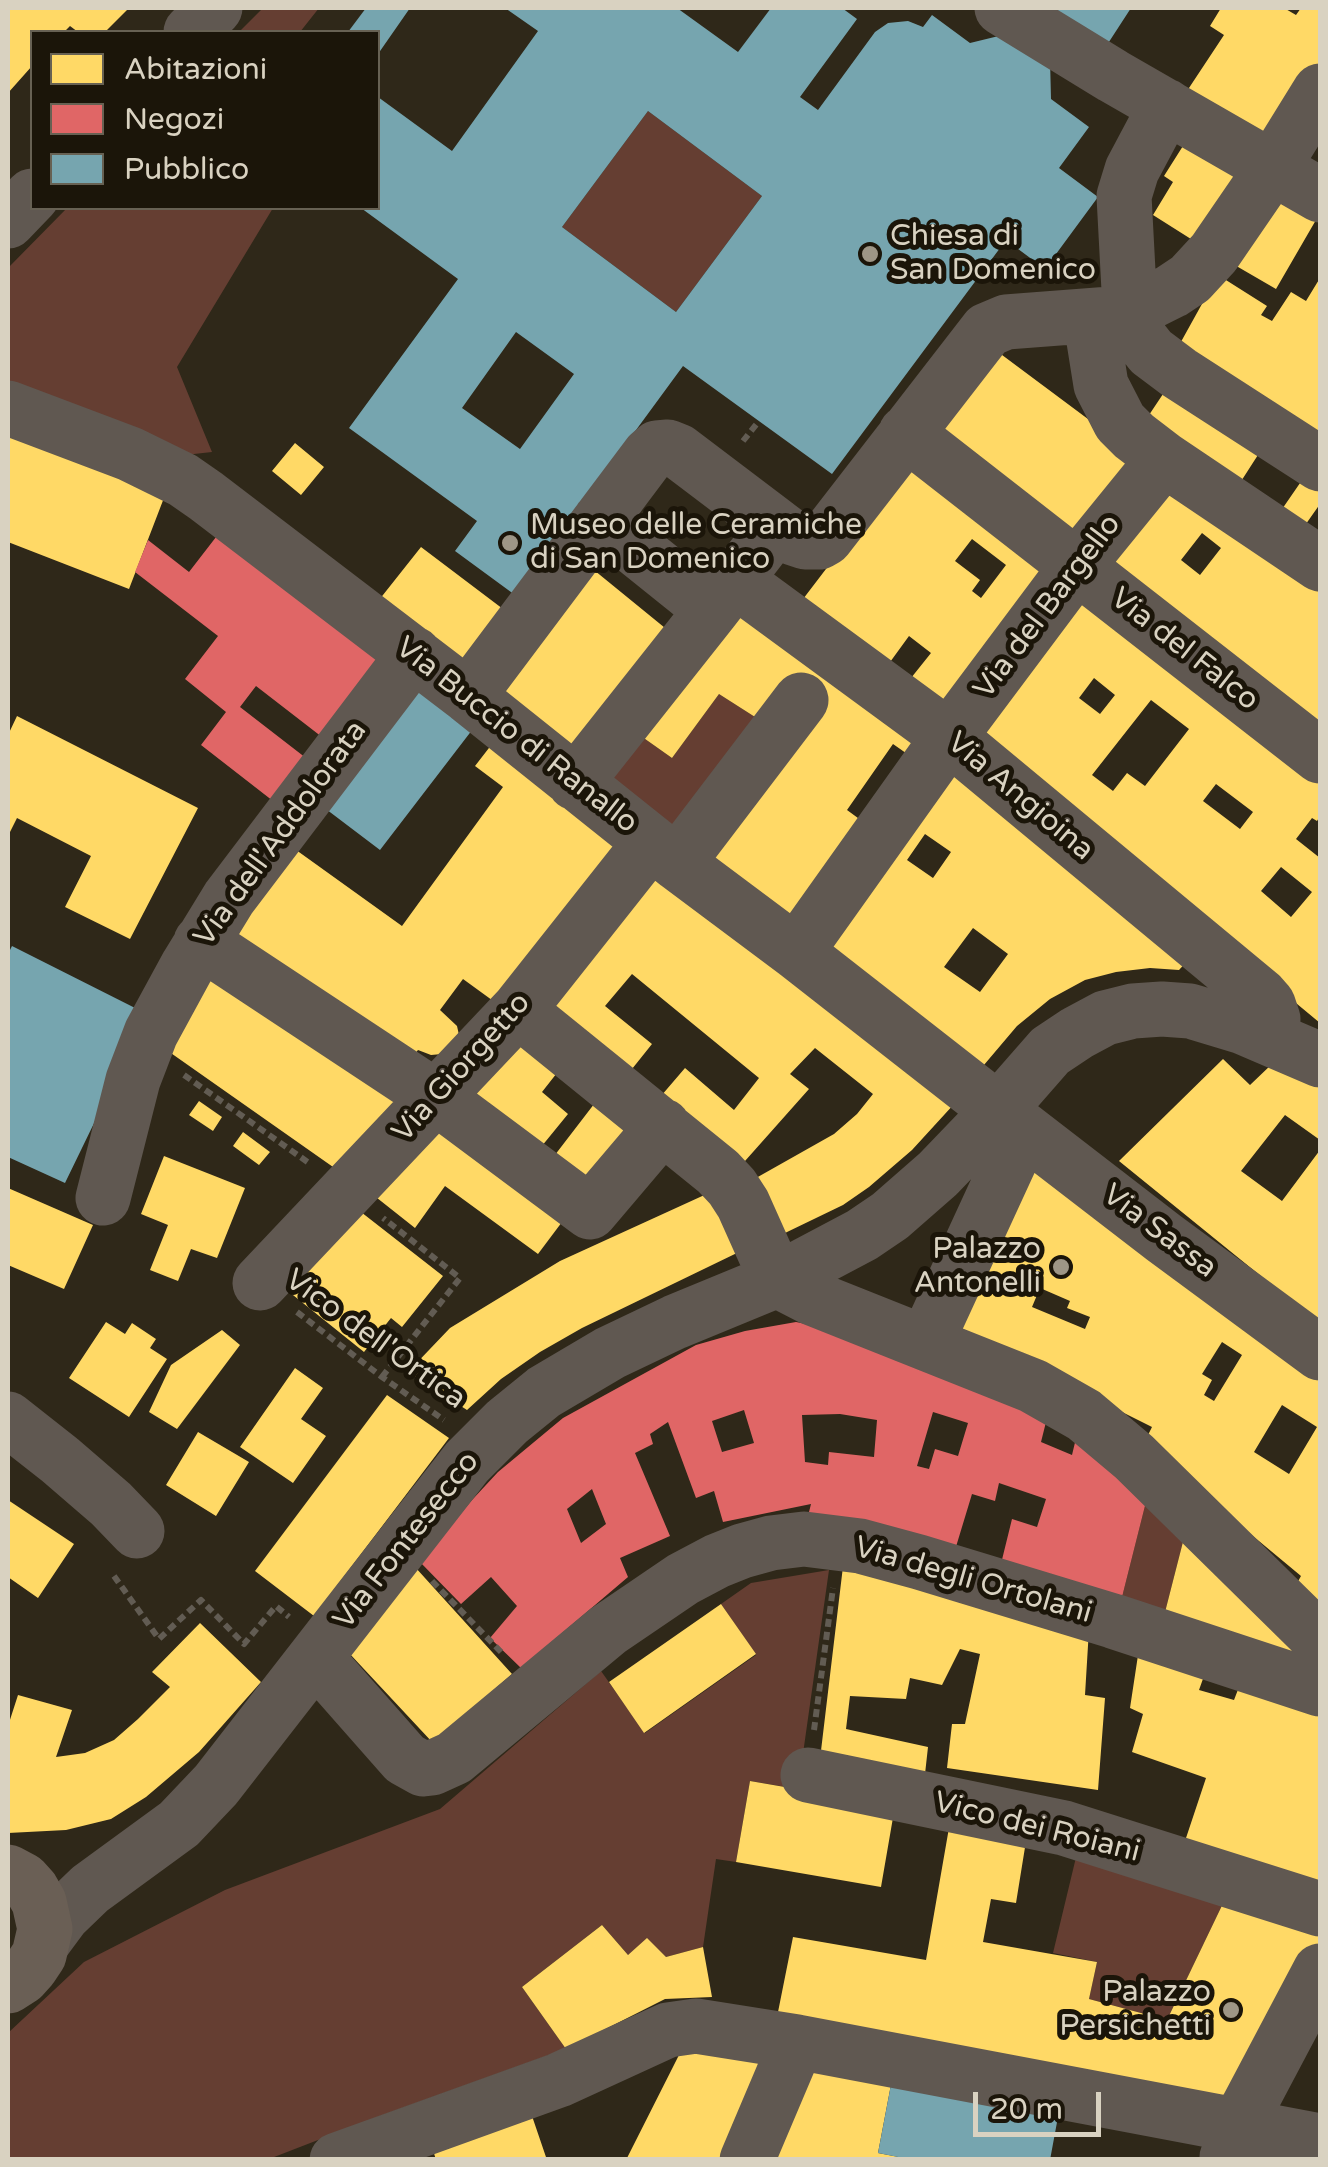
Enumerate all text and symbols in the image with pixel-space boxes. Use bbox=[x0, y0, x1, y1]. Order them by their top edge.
legend bbox=[30, 30, 380, 210]
text: Abitazioni bbox=[124, 51, 267, 88]
text: Negozi bbox=[124, 101, 224, 138]
text: Pubblico bbox=[124, 151, 249, 188]
place label: Chiesa di San Domenico bbox=[890, 219, 1096, 290]
marker: Chiesa di San Domenico bbox=[859, 243, 881, 265]
place label: Museo delle Ceramiche di San Domenico bbox=[530, 508, 862, 578]
street label: Via del Bargello bbox=[967, 508, 1129, 706]
marker: Museo delle Ceramiche di San Domenico bbox=[499, 532, 521, 554]
street label: Via del Falco bbox=[1103, 581, 1265, 719]
street label: Via Buccio di Ranallo bbox=[388, 630, 644, 842]
street label: Via dell'Addolorata bbox=[187, 714, 375, 954]
street label: Via Angioina bbox=[939, 725, 1101, 869]
street label: Via Giorgetto bbox=[385, 986, 539, 1150]
street label: Via Sassa bbox=[1095, 1177, 1223, 1287]
place label: Palazzo Antonelli bbox=[914, 1232, 1041, 1302]
marker: Palazzo Antonelli bbox=[1050, 1256, 1072, 1278]
street label: Vico dell'Ortica bbox=[278, 1262, 472, 1418]
street label: Via Fontesecco bbox=[326, 1445, 488, 1637]
street label: Via degli Ortolani bbox=[850, 1530, 1096, 1632]
street label: Vico dei Roiani bbox=[930, 1785, 1144, 1871]
place label: Palazzo Persichetti bbox=[1059, 1975, 1211, 2046]
marker: Palazzo Persichetti bbox=[1220, 1999, 1242, 2021]
scale bar bbox=[978, 2072, 1106, 2134]
text: 20 m bbox=[990, 2091, 1063, 2128]

